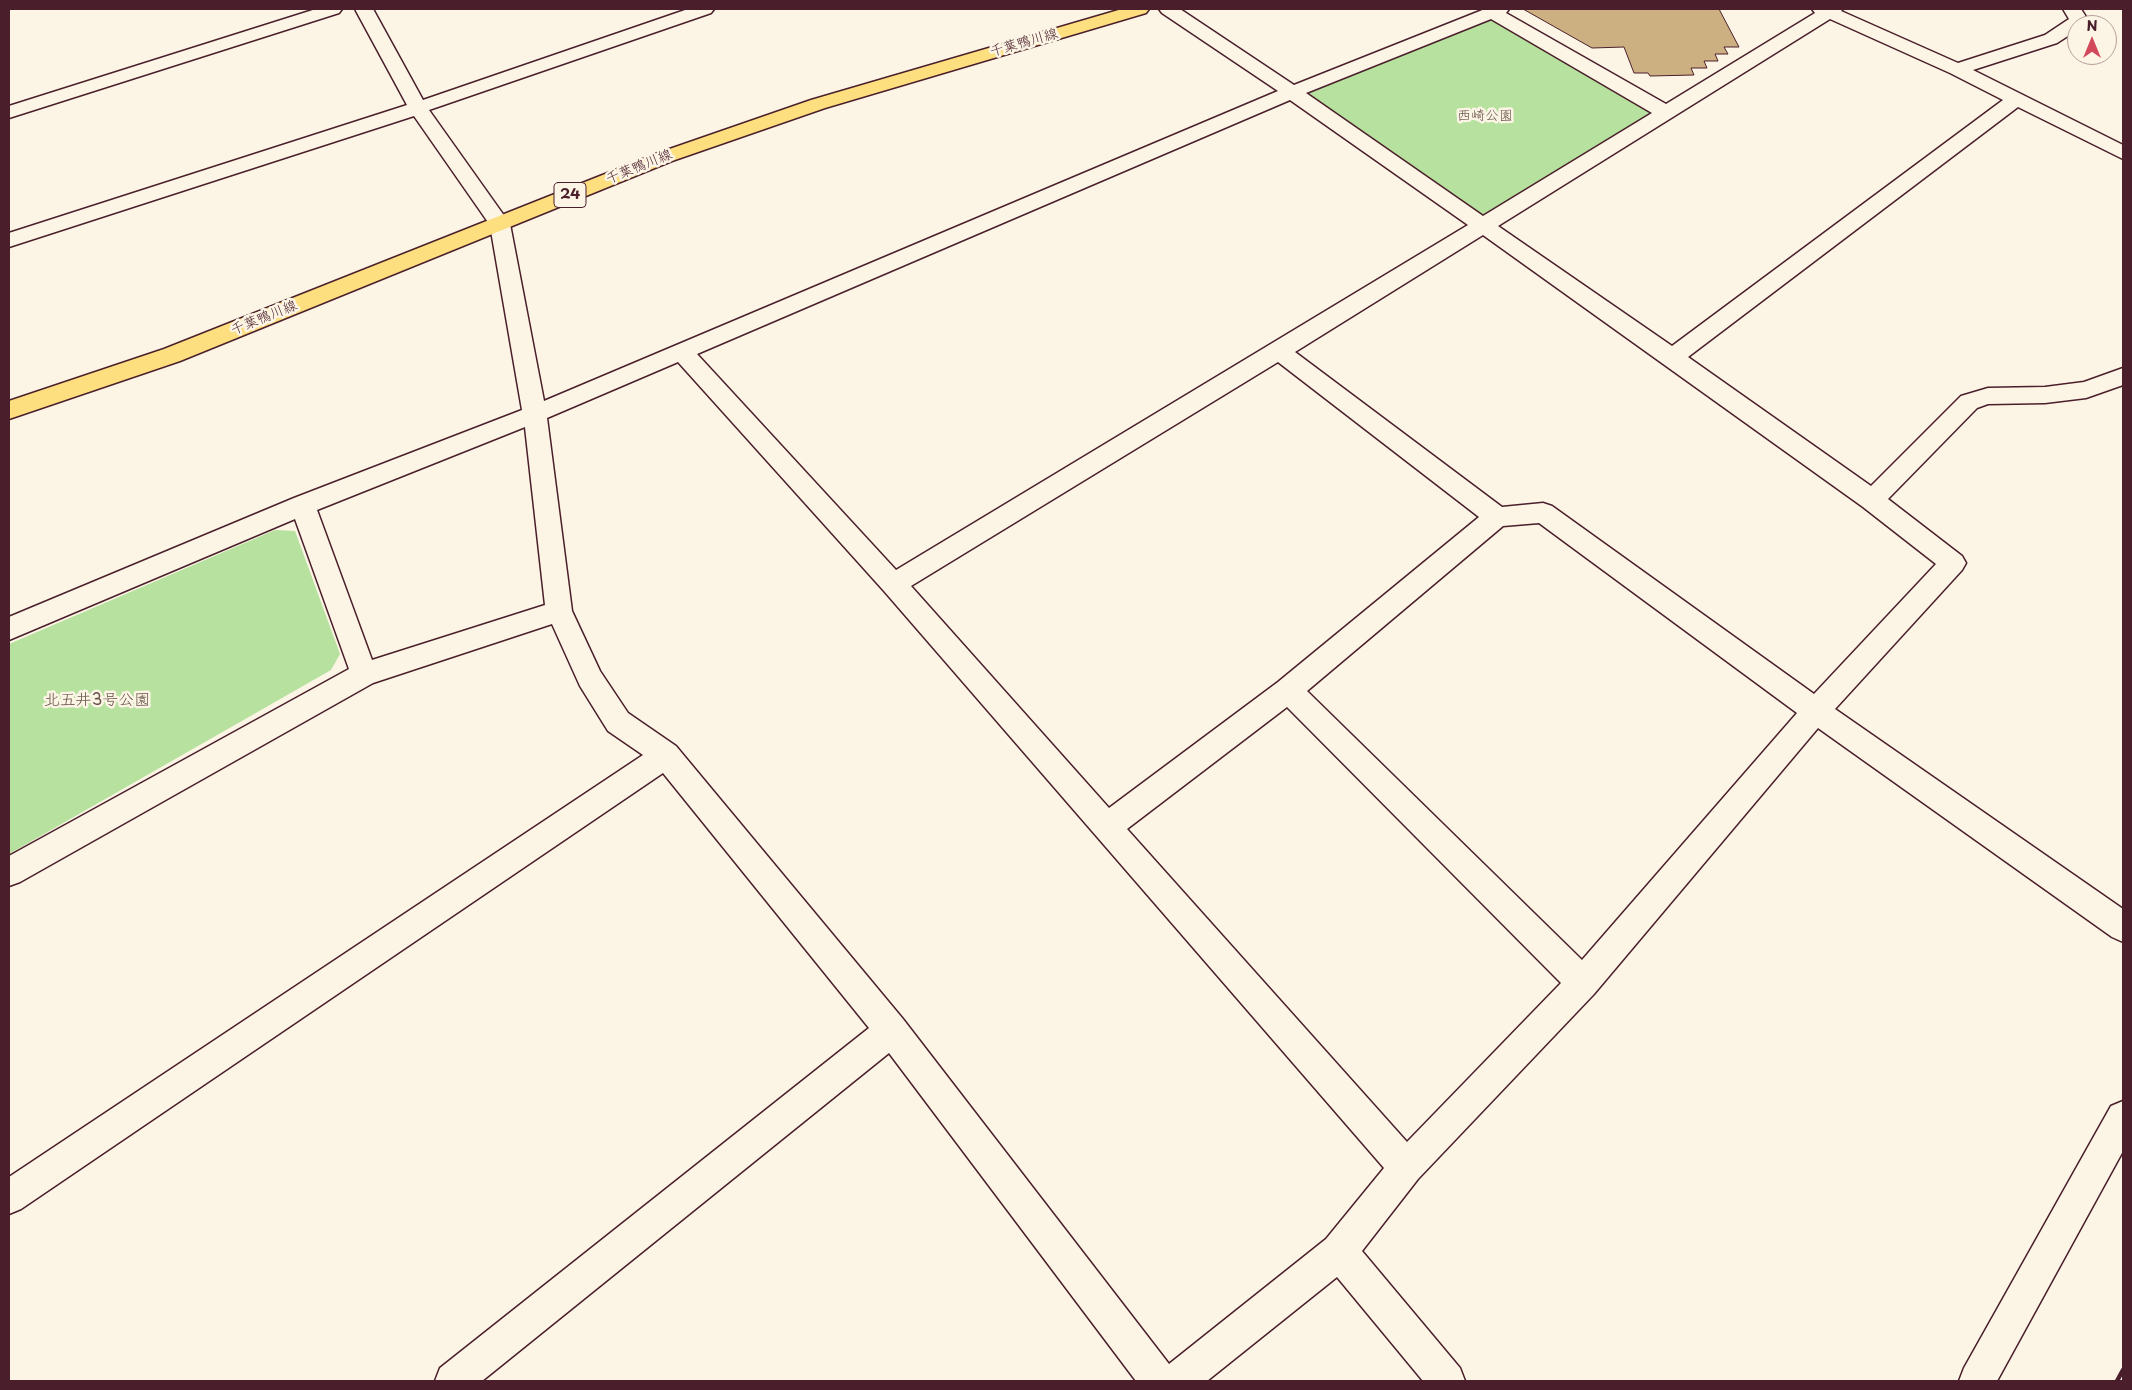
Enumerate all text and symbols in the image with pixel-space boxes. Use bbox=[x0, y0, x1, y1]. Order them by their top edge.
north arrow bbox=[2067, 15, 2117, 65]
text: N bbox=[2086, 15, 2098, 36]
street label: 千葉鴨川線 bbox=[988, 25, 1060, 61]
park label: 西崎公園 bbox=[1457, 108, 1513, 124]
street label: 千葉鴨川線 bbox=[603, 146, 675, 188]
road number: 24 bbox=[554, 182, 586, 208]
street label: 千葉鴨川線 bbox=[228, 297, 300, 339]
park label: 北五井3号公園 bbox=[44, 691, 150, 711]

